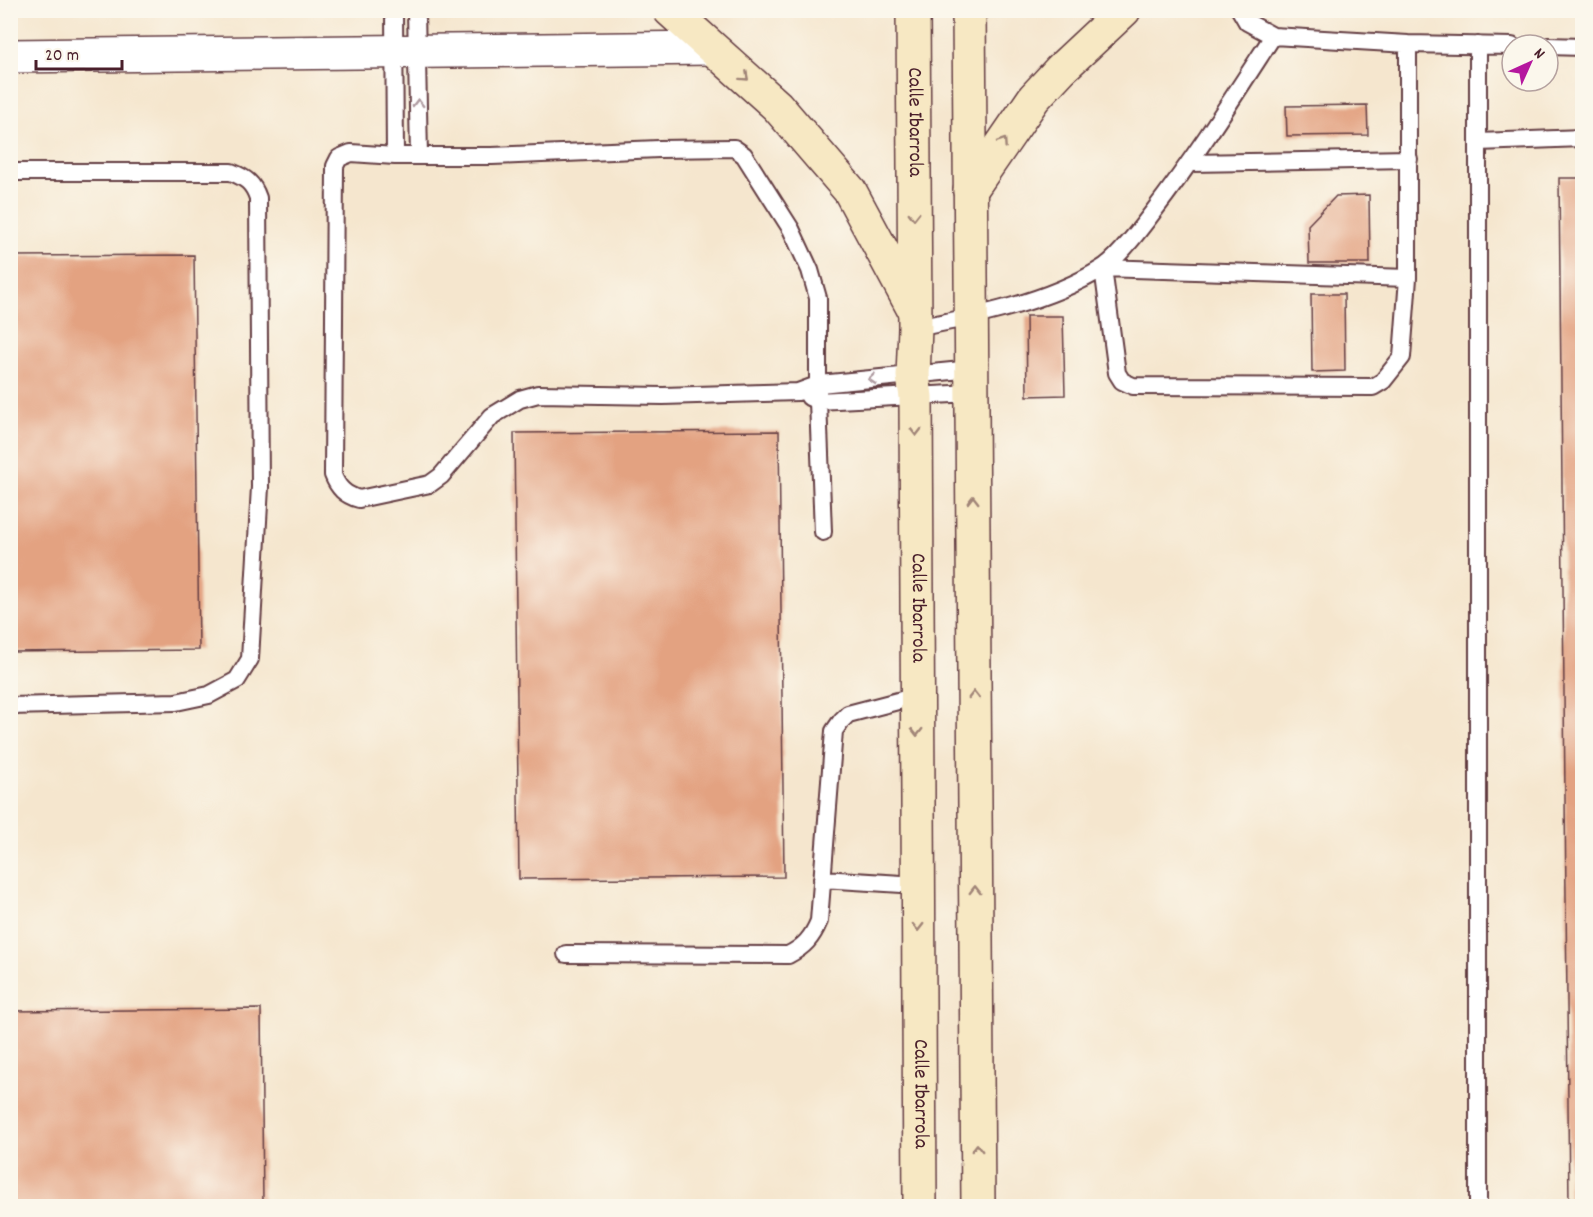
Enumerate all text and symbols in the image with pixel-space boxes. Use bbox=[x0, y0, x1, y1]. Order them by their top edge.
scale bar bbox=[36, 33, 122, 71]
north arrow bbox=[1500, 33, 1560, 93]
text: N bbox=[1528, 43, 1550, 65]
text: 20 m bbox=[45, 44, 79, 69]
street label: Calle Ibarrola bbox=[898, 67, 929, 178]
one-way arrow bbox=[738, 70, 749, 81]
one-way arrow bbox=[412, 99, 424, 108]
one-way arrow bbox=[995, 138, 1006, 149]
one-way arrow bbox=[908, 211, 920, 220]
one-way arrow bbox=[868, 372, 877, 385]
one-way arrow bbox=[910, 427, 922, 436]
one-way arrow bbox=[967, 496, 979, 505]
street label: Calle Ibarrola bbox=[902, 553, 932, 664]
one-way arrow bbox=[968, 691, 980, 700]
one-way arrow bbox=[911, 727, 923, 736]
one-way arrow bbox=[969, 886, 982, 895]
one-way arrow bbox=[912, 922, 924, 931]
street label: Calle Ibarrola bbox=[904, 1039, 935, 1150]
one-way arrow bbox=[971, 1144, 983, 1153]

